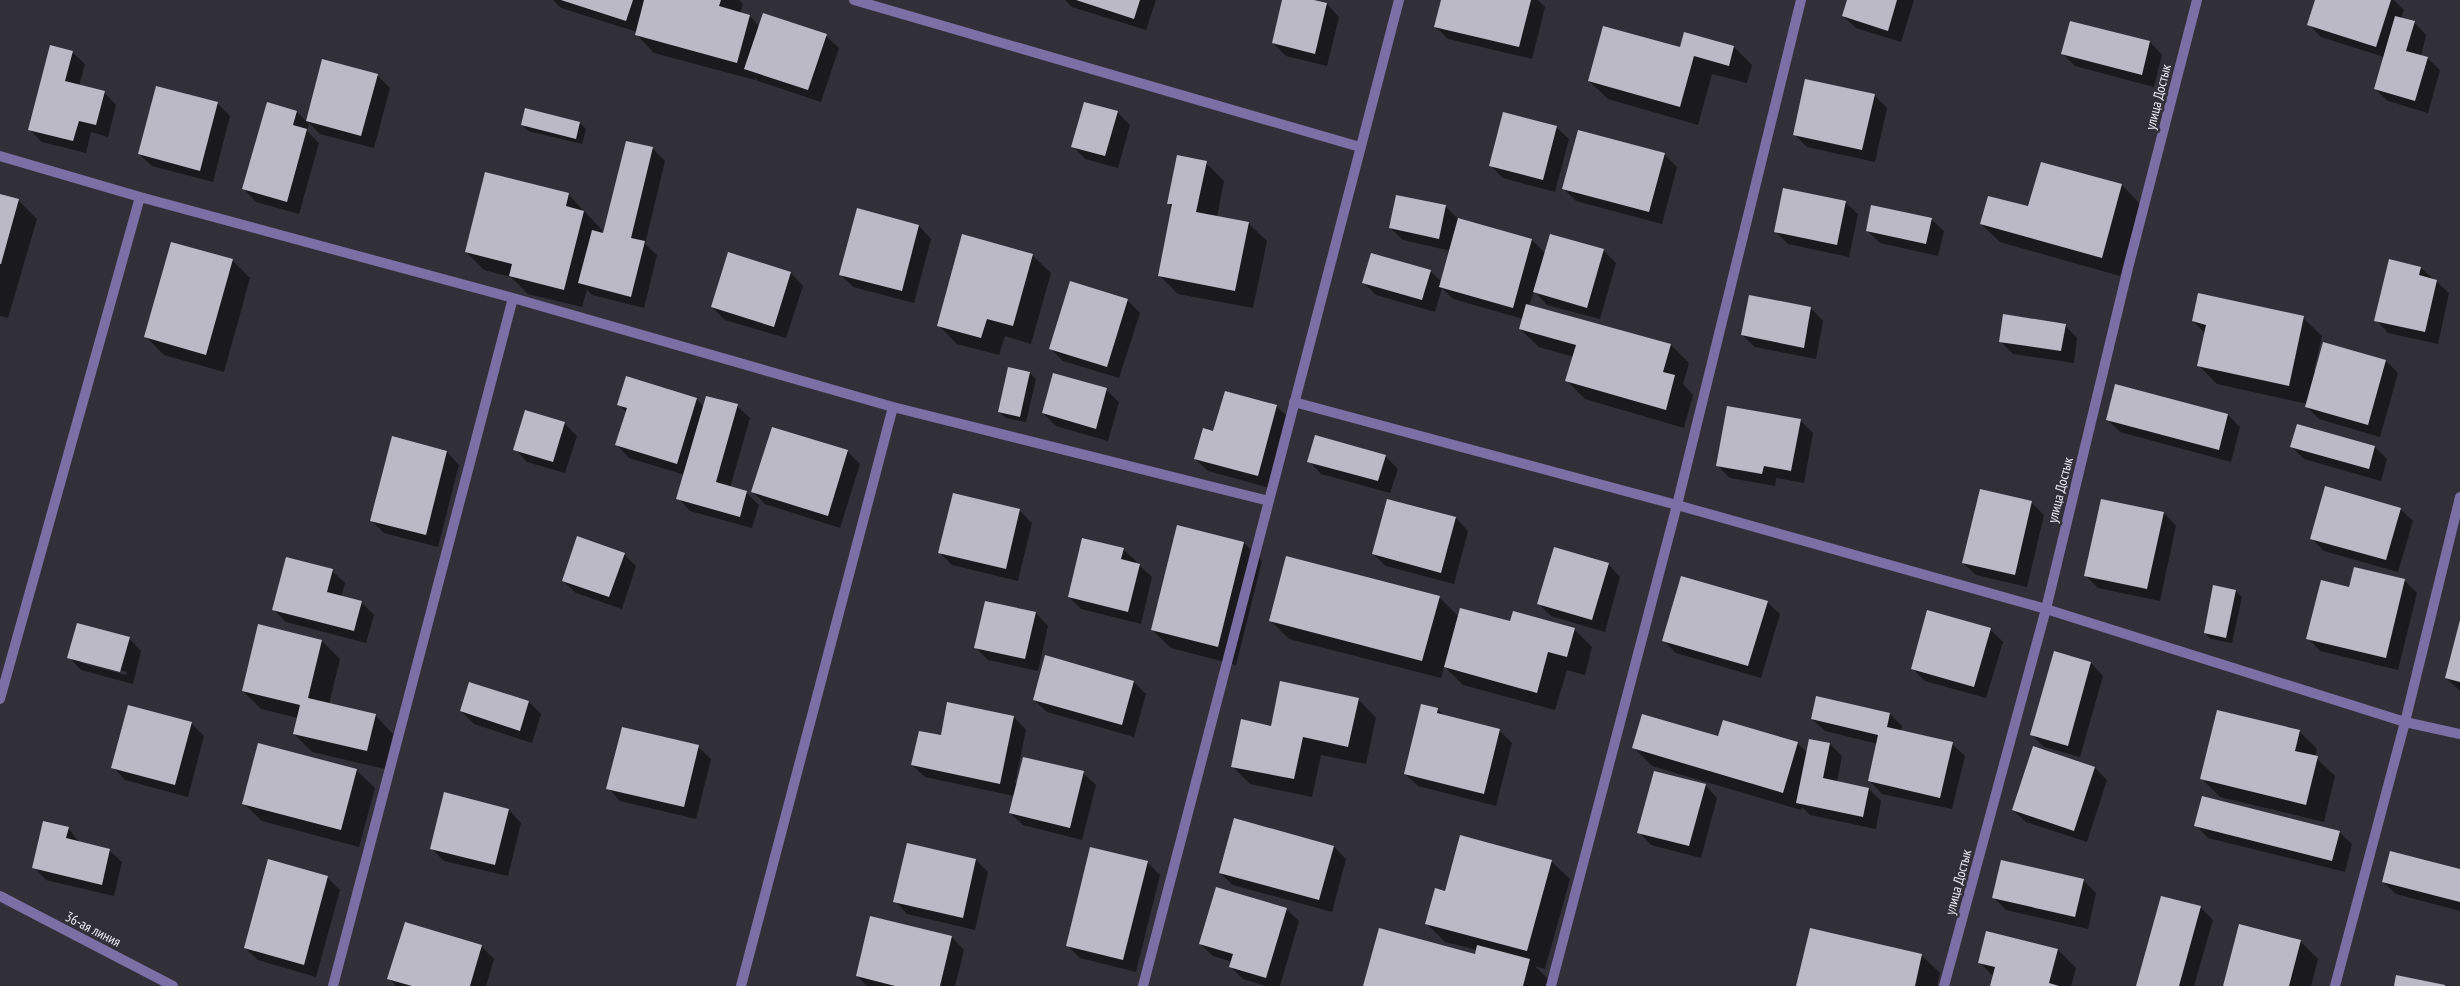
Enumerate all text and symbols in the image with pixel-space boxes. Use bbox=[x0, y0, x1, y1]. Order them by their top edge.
street label: улица Достык bbox=[2141, 62, 2175, 132]
street label: улица Достык bbox=[2043, 455, 2077, 525]
street label: улица Достык bbox=[1941, 847, 1976, 917]
street label: 36-ая линия bbox=[62, 907, 124, 951]

